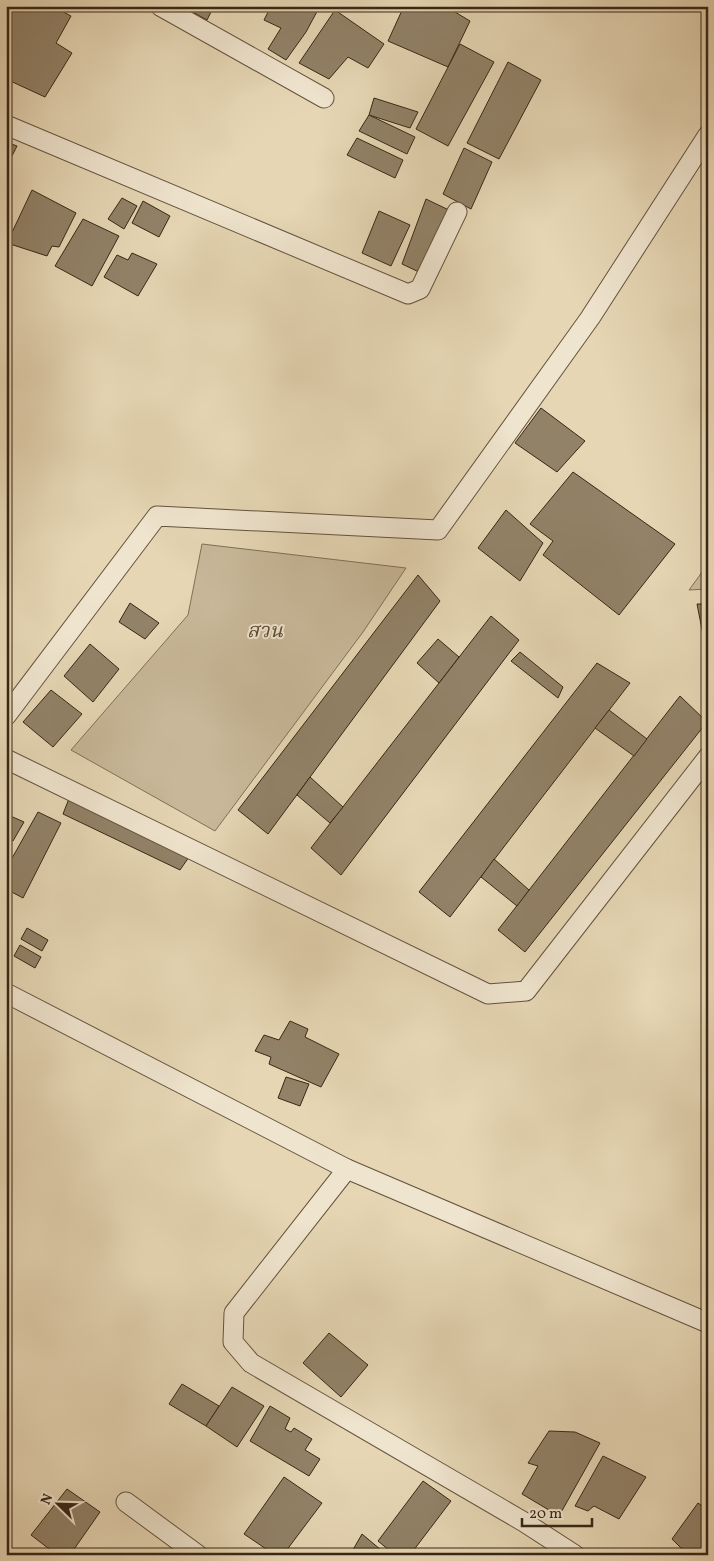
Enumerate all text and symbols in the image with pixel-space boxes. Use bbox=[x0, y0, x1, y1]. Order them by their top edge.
park label: สวน bbox=[247, 618, 284, 646]
north arrow bbox=[32, 1478, 82, 1528]
text: N bbox=[37, 1491, 58, 1508]
scale bar bbox=[522, 1496, 592, 1528]
text: 20 m bbox=[529, 1504, 562, 1525]

